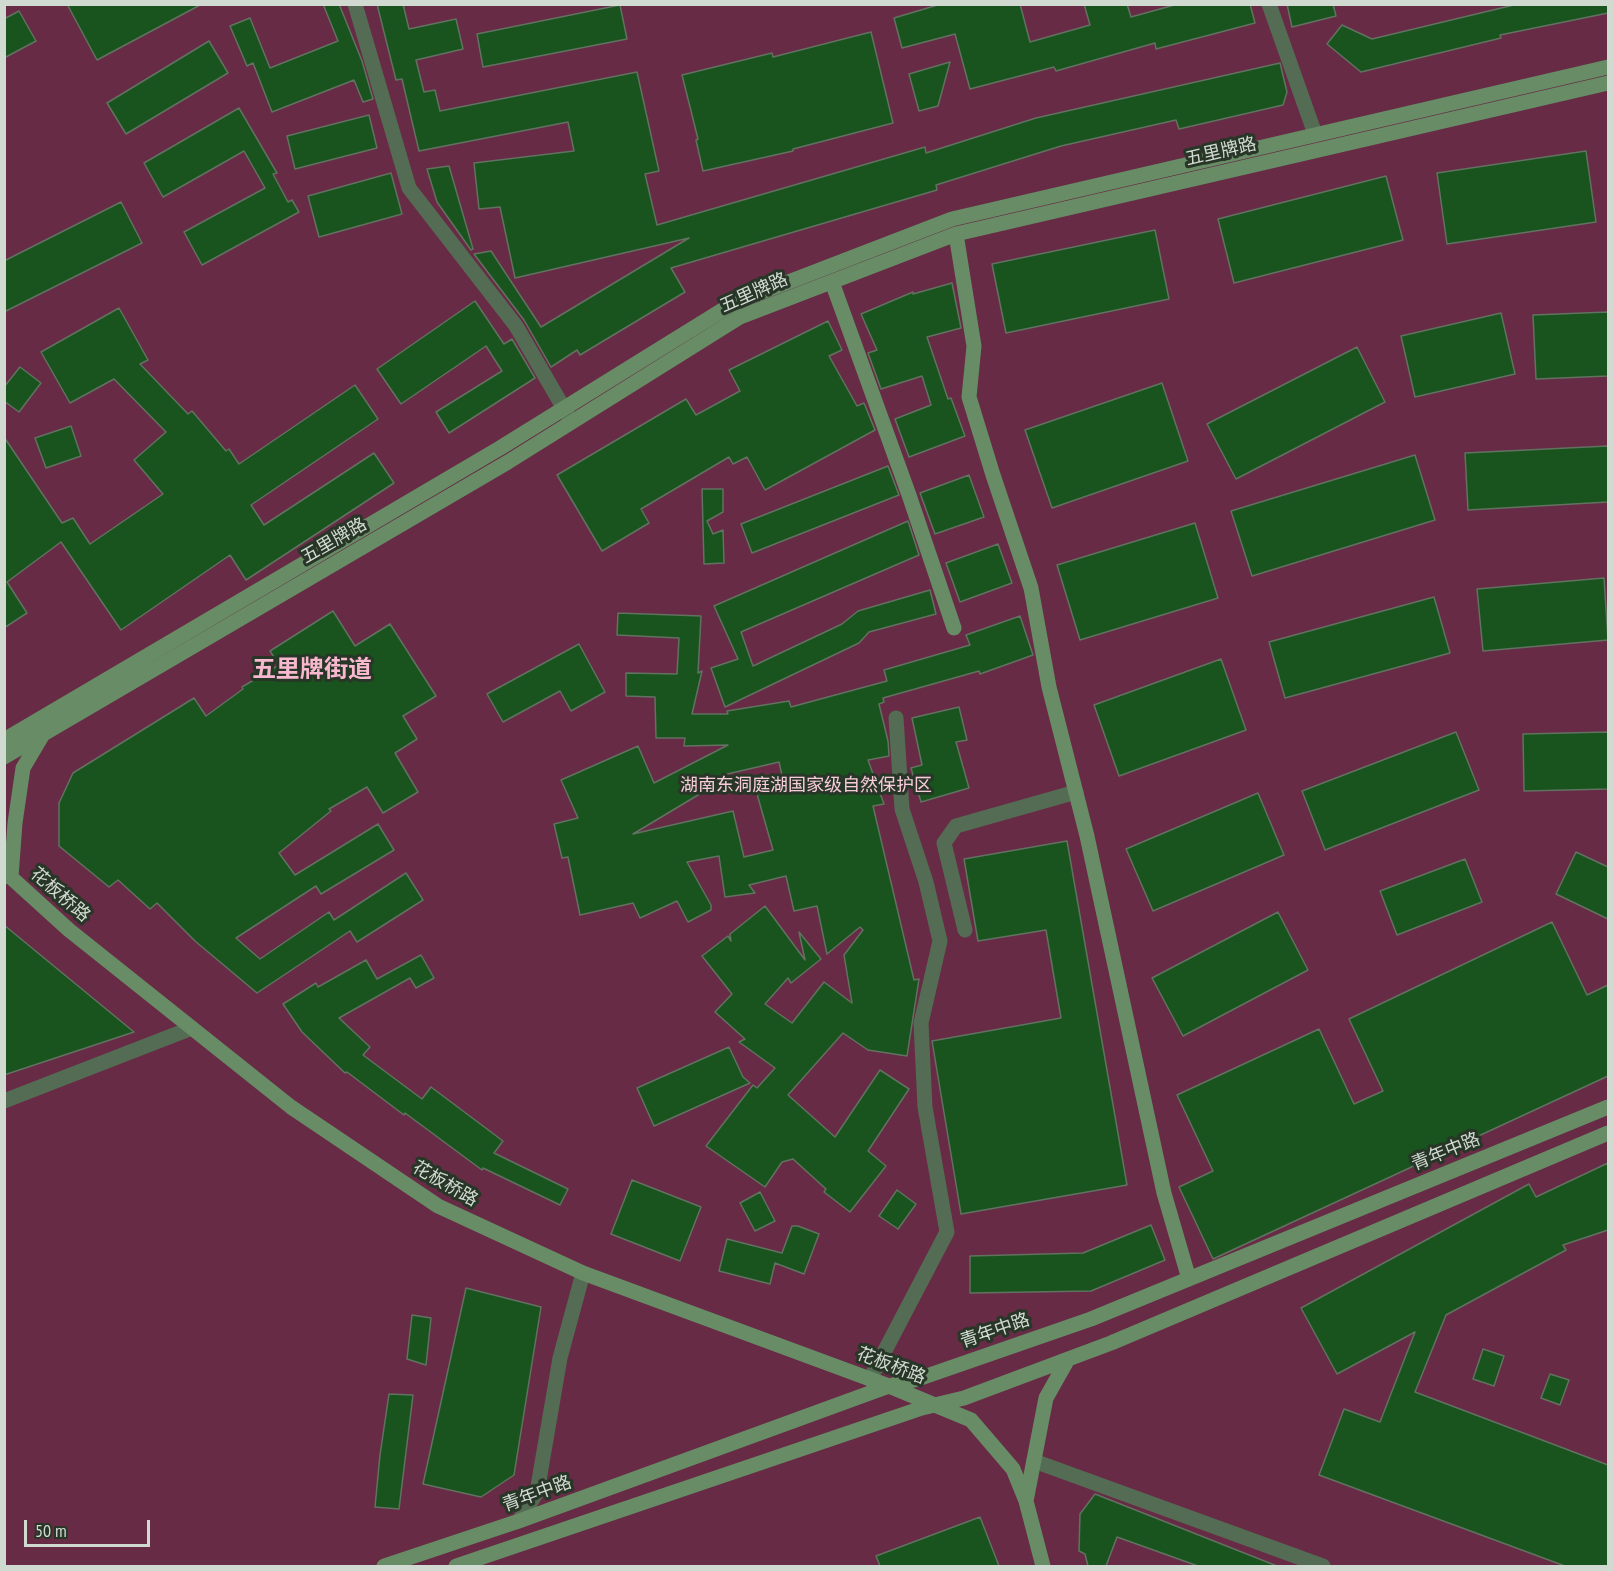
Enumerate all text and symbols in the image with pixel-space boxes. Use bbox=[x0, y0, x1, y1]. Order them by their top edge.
street label: 五里牌路 bbox=[1183, 133, 1259, 171]
street label: 五里牌路 bbox=[717, 268, 791, 318]
street label: 五里牌路 bbox=[297, 514, 371, 568]
district label: 五里牌街道 bbox=[252, 656, 372, 684]
park label: 湖南东洞庭湖国家级自然保护区 bbox=[680, 775, 932, 797]
street label: 花板桥路 bbox=[26, 863, 94, 927]
street label: 青年中路 bbox=[1409, 1129, 1483, 1175]
street label: 花板桥路 bbox=[408, 1157, 482, 1211]
street label: 青年中路 bbox=[957, 1309, 1033, 1353]
street label: 花板桥路 bbox=[854, 1343, 928, 1389]
street label: 青年中路 bbox=[499, 1472, 575, 1516]
scale bar bbox=[27, 1508, 153, 1546]
text: 50 m bbox=[35, 1519, 67, 1542]

